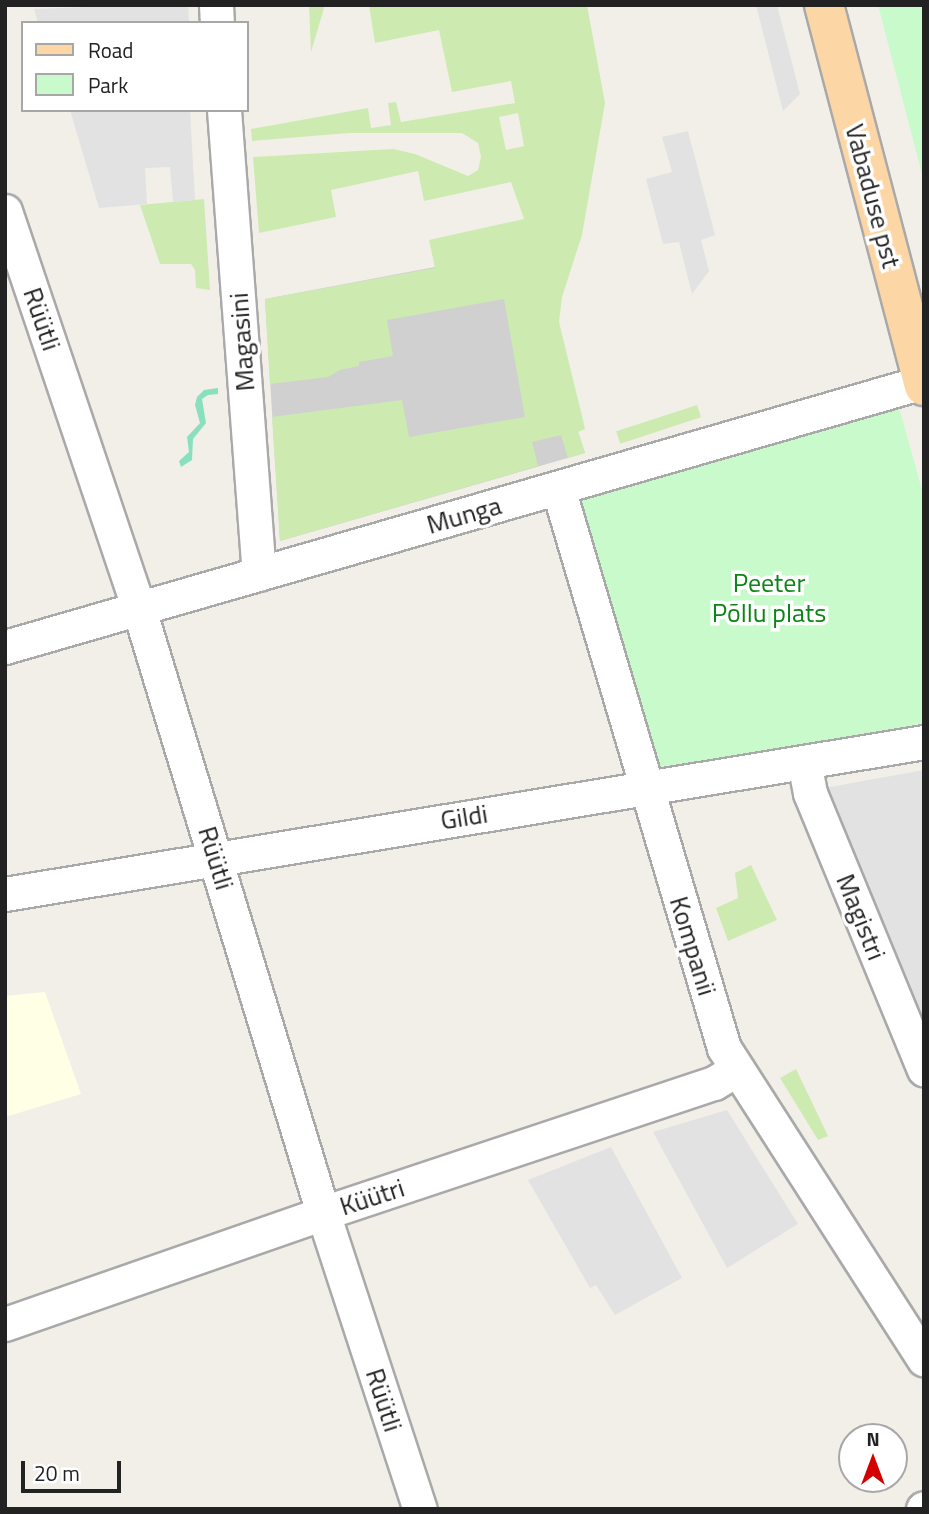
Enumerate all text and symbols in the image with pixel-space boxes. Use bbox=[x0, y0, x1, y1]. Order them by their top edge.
legend bbox=[21, 21, 248, 112]
text: Road bbox=[88, 34, 133, 66]
text: Park bbox=[88, 69, 128, 101]
street label: Vabaduse pst bbox=[839, 121, 907, 271]
street label: Rüütli bbox=[17, 283, 67, 355]
street label: Magasini bbox=[223, 292, 261, 392]
street label: Munga bbox=[423, 490, 505, 540]
park label: Peeter Põllu plats bbox=[712, 567, 826, 628]
street label: Gildi bbox=[438, 798, 490, 836]
street label: Rüütli bbox=[192, 823, 240, 893]
street label: Magistri bbox=[830, 870, 892, 964]
street label: Kompanii bbox=[663, 893, 723, 999]
street label: Küütri bbox=[336, 1172, 408, 1222]
street label: Rüütli bbox=[359, 1365, 409, 1435]
north arrow bbox=[838, 1423, 908, 1493]
text: N bbox=[866, 1424, 880, 1453]
scale bar bbox=[24, 1448, 124, 1492]
text: 20 m bbox=[34, 1457, 80, 1489]

